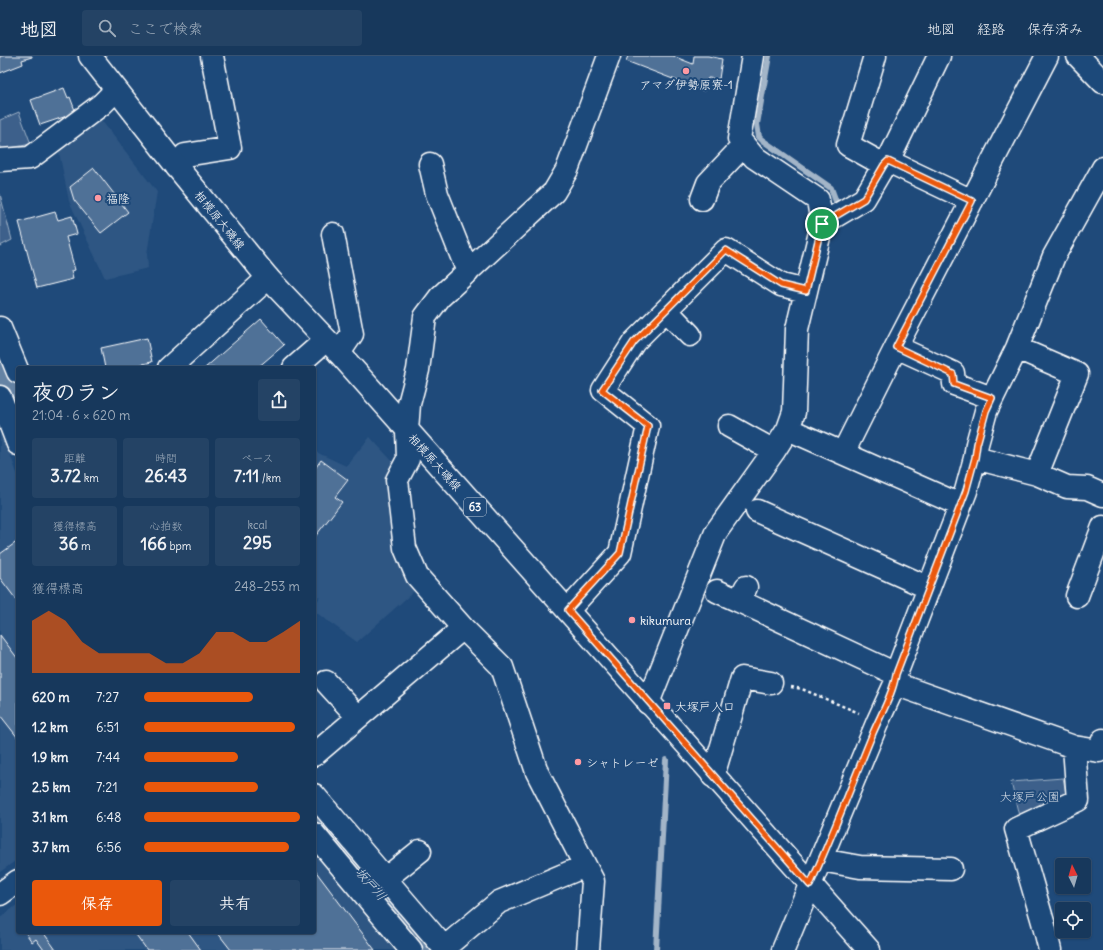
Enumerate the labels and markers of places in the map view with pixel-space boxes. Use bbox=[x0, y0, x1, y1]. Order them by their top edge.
marker: アマダ伊勢原寮-1 bbox=[681, 66, 691, 76]
place label: アマダ伊勢原寮-1 bbox=[639, 77, 733, 92]
place label: 福隆 bbox=[106, 191, 130, 206]
marker: 福隆 bbox=[93, 193, 103, 203]
pin bbox=[805, 207, 839, 241]
place label: kikumura bbox=[640, 613, 691, 628]
marker: kikumura bbox=[627, 615, 637, 625]
place label: 大塚戸入口 bbox=[675, 699, 735, 714]
marker: 大塚戸入口 bbox=[662, 701, 672, 711]
place label: シャトレーゼ bbox=[586, 755, 658, 770]
marker: シャトレーゼ bbox=[573, 757, 583, 767]

